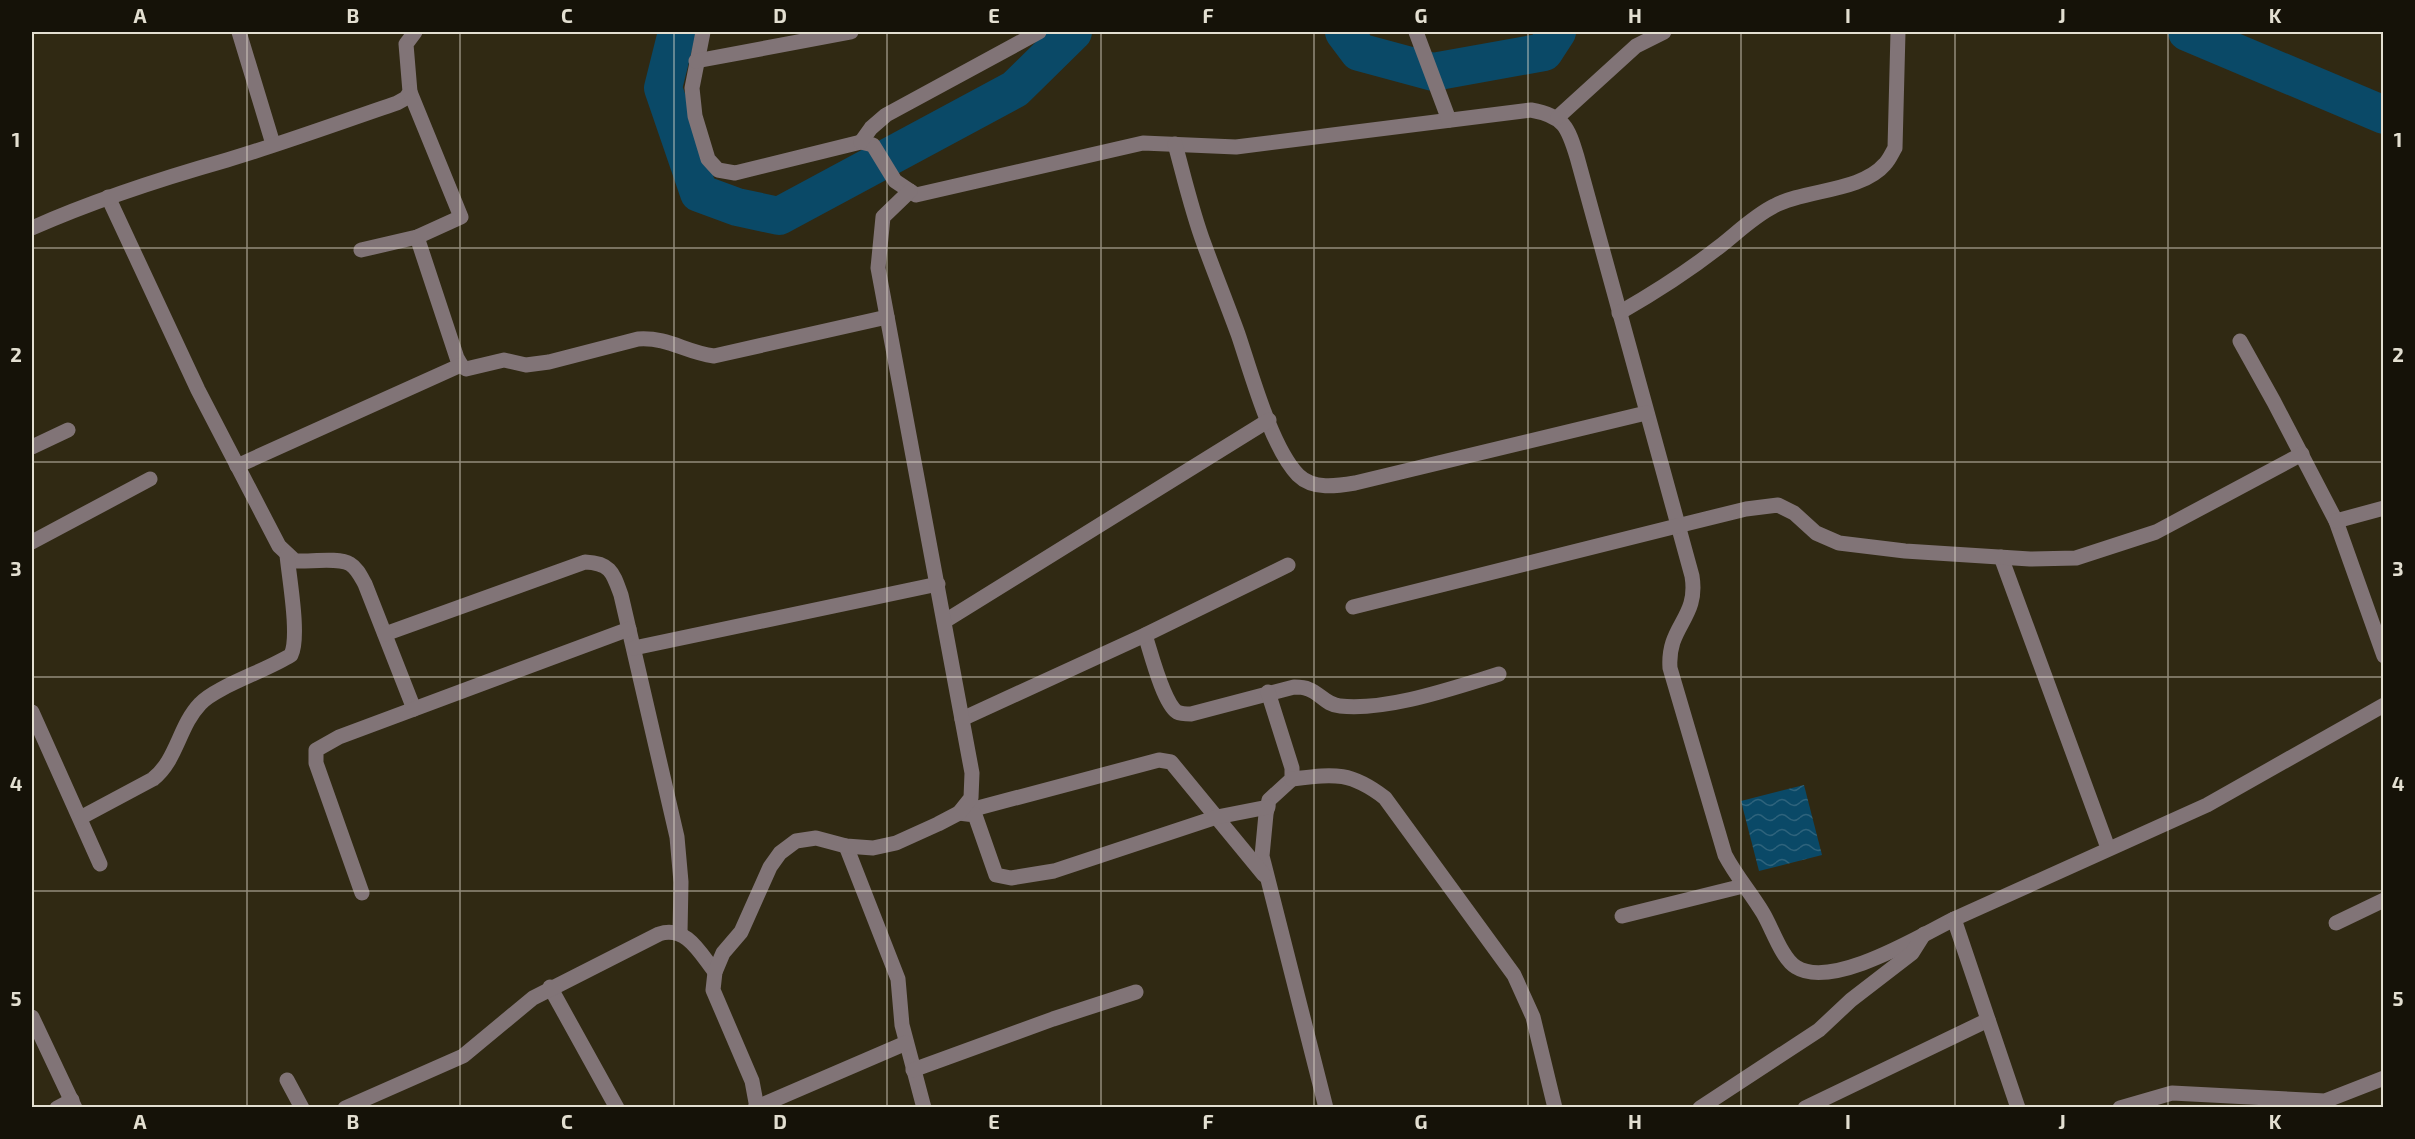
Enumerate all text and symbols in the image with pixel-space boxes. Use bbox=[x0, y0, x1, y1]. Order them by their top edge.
text: A bbox=[133, 3, 147, 27]
text: B bbox=[347, 3, 359, 27]
text: C bbox=[561, 3, 573, 27]
text: D bbox=[773, 3, 787, 27]
text: E bbox=[988, 3, 1000, 27]
text: F bbox=[1202, 3, 1214, 27]
text: G bbox=[1415, 3, 1427, 27]
text: H bbox=[1628, 3, 1642, 27]
text: I bbox=[1845, 3, 1851, 27]
text: J bbox=[2058, 3, 2066, 27]
text: K bbox=[2269, 3, 2282, 27]
text: 1 bbox=[12, 127, 20, 151]
text: 1 bbox=[2394, 127, 2402, 151]
text: 2 bbox=[10, 342, 22, 366]
text: 2 bbox=[2392, 342, 2404, 366]
text: 3 bbox=[10, 556, 22, 580]
text: 3 bbox=[2392, 556, 2404, 580]
text: 4 bbox=[10, 771, 23, 795]
text: 4 bbox=[2392, 771, 2405, 795]
text: 5 bbox=[10, 986, 22, 1010]
text: 5 bbox=[2392, 986, 2404, 1010]
text: A bbox=[133, 1109, 147, 1133]
text: B bbox=[347, 1109, 359, 1133]
text: C bbox=[561, 1109, 573, 1133]
text: D bbox=[773, 1109, 787, 1133]
text: E bbox=[988, 1109, 1000, 1133]
text: F bbox=[1202, 1109, 1214, 1133]
text: G bbox=[1415, 1109, 1427, 1133]
text: H bbox=[1628, 1109, 1642, 1133]
text: I bbox=[1845, 1109, 1851, 1133]
text: J bbox=[2058, 1109, 2066, 1133]
text: K bbox=[2269, 1109, 2282, 1133]

